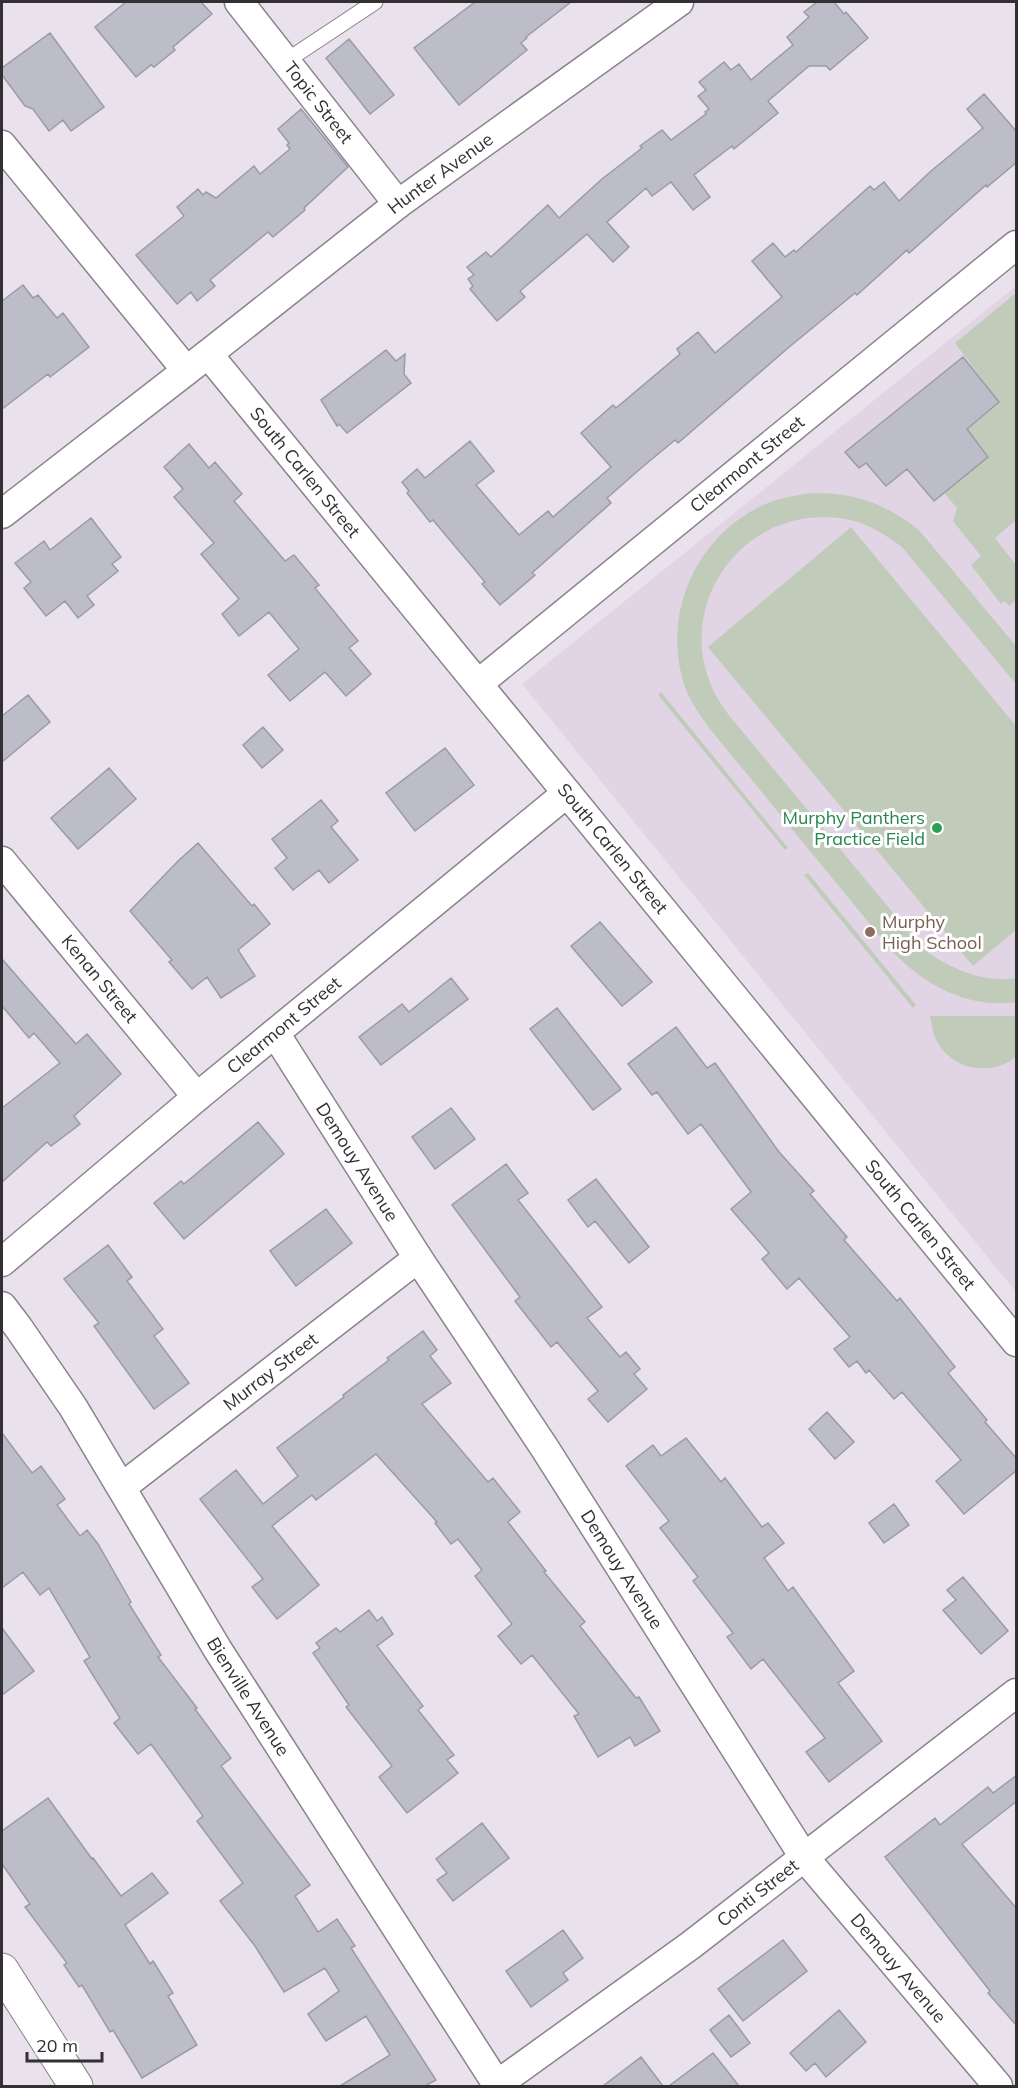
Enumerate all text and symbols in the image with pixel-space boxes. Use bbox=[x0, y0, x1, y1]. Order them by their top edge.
street label: Topic Street bbox=[279, 57, 358, 148]
street label: Hunter Avenue bbox=[382, 127, 497, 219]
street label: South Carlen Street bbox=[245, 402, 365, 542]
street label: Clearmont Street bbox=[685, 410, 809, 517]
street label: South Carlen Street bbox=[553, 778, 673, 918]
place label: Murphy Panthers Practice Field bbox=[782, 806, 925, 850]
marker: Murphy Panthers Practice Field bbox=[930, 821, 944, 835]
place label: Murphy High School bbox=[882, 910, 982, 954]
marker: Murphy High School bbox=[863, 925, 877, 939]
street label: Kenan Street bbox=[57, 930, 143, 1027]
street label: Clearmont Street bbox=[222, 971, 346, 1079]
street label: Demouy Avenue bbox=[311, 1098, 404, 1226]
street label: South Carlen Street bbox=[860, 1155, 981, 1295]
street label: Murray Street bbox=[218, 1328, 322, 1415]
street label: Demouy Avenue bbox=[576, 1505, 669, 1633]
street label: Bienville Avenue bbox=[202, 1633, 295, 1760]
street label: Conti Street bbox=[712, 1854, 803, 1932]
street label: Demouy Avenue bbox=[846, 1908, 952, 2027]
scale bar bbox=[27, 2025, 102, 2063]
text: 20 m bbox=[36, 2034, 78, 2057]

